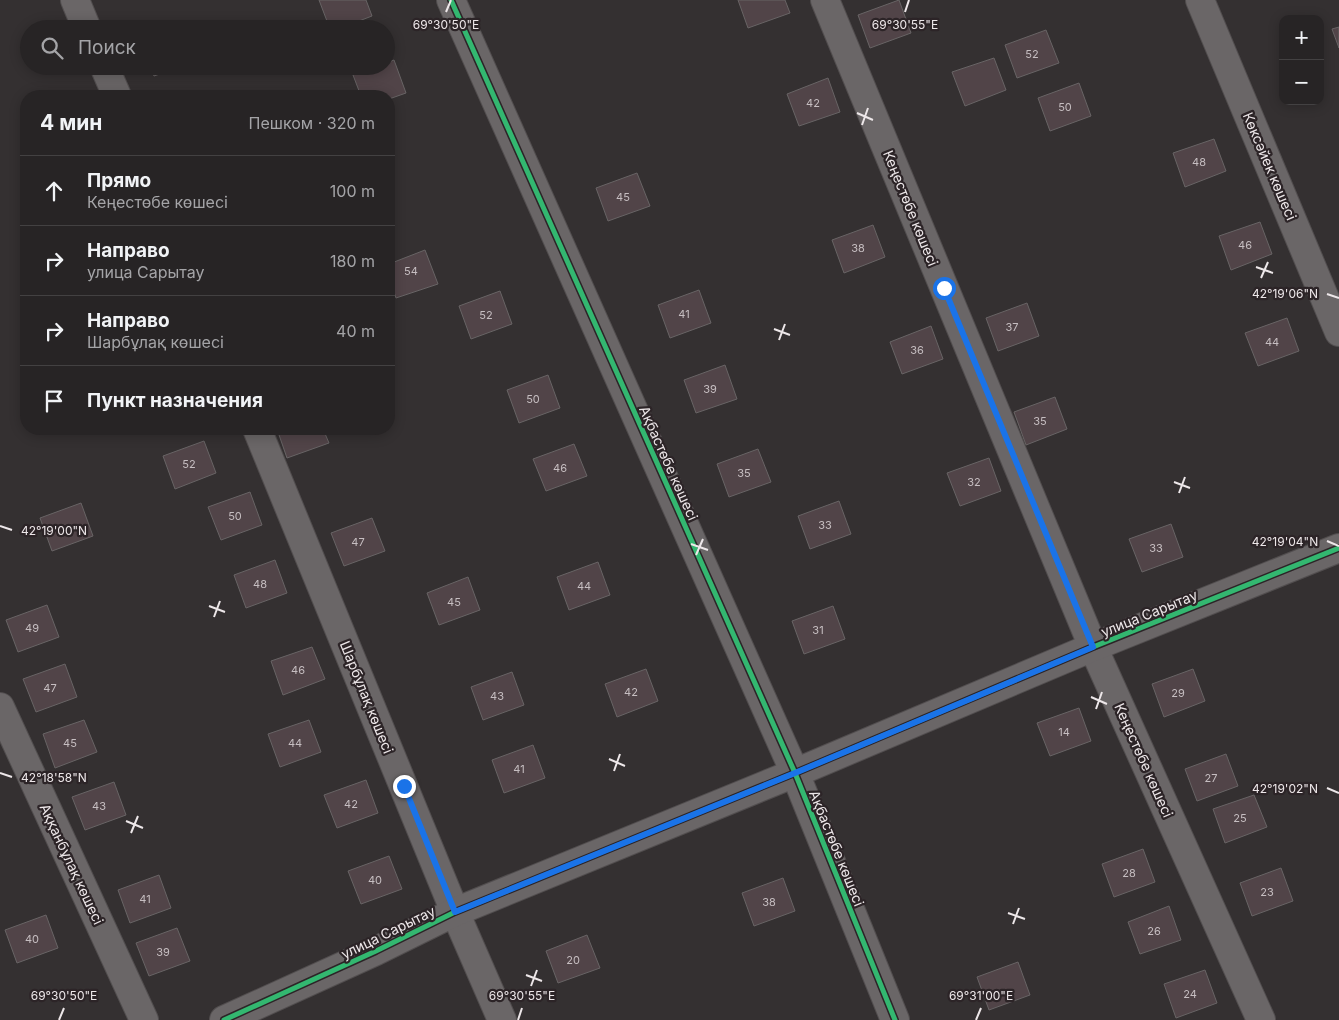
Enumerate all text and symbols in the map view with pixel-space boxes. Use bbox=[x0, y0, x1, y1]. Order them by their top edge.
map controls bbox=[1279, 15, 1324, 105]
button: + bbox=[1279, 15, 1324, 60]
text: 69°30'50"E bbox=[413, 17, 479, 32]
text: 69°30'55"E bbox=[872, 17, 938, 32]
search box bbox=[20, 20, 395, 75]
icon: search bbox=[38, 34, 66, 62]
text: Поиск bbox=[78, 36, 136, 59]
house number: 52 bbox=[1025, 47, 1039, 61]
button: − bbox=[1279, 60, 1324, 105]
house number: 42 bbox=[806, 96, 820, 110]
house number: 50 bbox=[1058, 100, 1072, 114]
text: 4 мин bbox=[40, 110, 102, 135]
street label: Көксәйек көшесі bbox=[1240, 110, 1300, 222]
text: Пешком · 320 m bbox=[249, 113, 375, 133]
street label: Кеңестөбе көшесі bbox=[880, 148, 942, 268]
house number: 48 bbox=[1192, 155, 1206, 169]
text: Прямо bbox=[87, 169, 151, 192]
icon: ahead bbox=[40, 177, 68, 205]
text: 100 m bbox=[330, 181, 375, 201]
house number: 45 bbox=[616, 190, 630, 204]
text: Кеңестөбе көшесі bbox=[87, 192, 228, 212]
house number: 46 bbox=[1238, 238, 1252, 252]
text: Направо bbox=[87, 239, 170, 262]
house number: 38 bbox=[851, 241, 865, 255]
icon: right bbox=[40, 247, 68, 275]
text: 180 m bbox=[330, 251, 375, 271]
text: улица Сарытау bbox=[87, 262, 204, 282]
house number: 54 bbox=[404, 264, 418, 278]
route start bbox=[933, 277, 956, 300]
text: 42°19'06"N bbox=[1252, 286, 1318, 301]
house number: 41 bbox=[678, 307, 690, 321]
house number: 52 bbox=[479, 308, 493, 322]
text: Направо bbox=[87, 309, 170, 332]
icon: right bbox=[40, 317, 68, 345]
house number: 37 bbox=[1005, 320, 1019, 334]
text: 40 m bbox=[336, 321, 375, 341]
text: Шарбұлақ көшесі bbox=[87, 332, 224, 352]
house number: 44 bbox=[1265, 335, 1279, 349]
house number: 36 bbox=[910, 343, 924, 357]
house number: 39 bbox=[703, 382, 717, 396]
icon: arrive bbox=[40, 387, 68, 415]
text: Пункт назначения bbox=[87, 389, 263, 412]
house number: 50 bbox=[526, 392, 540, 406]
street label: Ақбастөбе көшесі bbox=[636, 403, 702, 523]
house number: 35 bbox=[1033, 414, 1047, 428]
house number: 52 bbox=[182, 457, 196, 471]
house number: 46 bbox=[553, 461, 567, 475]
house number: 35 bbox=[737, 466, 751, 480]
house number: 32 bbox=[967, 475, 981, 489]
house number: 50 bbox=[228, 509, 242, 523]
house number: 33 bbox=[818, 518, 832, 532]
text: 42°19'00"N bbox=[21, 523, 87, 538]
text: 42°19'04"N bbox=[1252, 534, 1318, 549]
house number: 47 bbox=[351, 535, 365, 549]
house number: 33 bbox=[1149, 541, 1163, 555]
house number: 48 bbox=[253, 577, 267, 591]
house number: 44 bbox=[577, 579, 591, 593]
street label: улица Сарытау bbox=[1098, 586, 1200, 640]
house number: 45 bbox=[447, 595, 461, 609]
house number: 49 bbox=[25, 621, 39, 635]
house number: 31 bbox=[812, 623, 824, 637]
street label: Шарбұлақ көшесі bbox=[337, 638, 397, 756]
house number: 46 bbox=[291, 663, 305, 677]
house number: 47 bbox=[43, 681, 57, 695]
house number: 42 bbox=[624, 685, 638, 699]
house number: 29 bbox=[1171, 686, 1185, 700]
house number: 43 bbox=[490, 689, 504, 703]
street label: Кеңестөбе көшесі bbox=[1111, 700, 1177, 820]
house number: 14 bbox=[1058, 725, 1070, 739]
house number: 45 bbox=[63, 736, 77, 750]
house number: 44 bbox=[288, 736, 302, 750]
house number: 41 bbox=[513, 762, 525, 776]
text: 42°18'58"N bbox=[21, 770, 87, 785]
house number: 27 bbox=[1205, 771, 1217, 785]
route end bbox=[393, 775, 416, 798]
text: 42°19'02"N bbox=[1252, 781, 1318, 796]
street label: Ақбастөбе көшесі bbox=[806, 788, 868, 908]
house number: 42 bbox=[344, 797, 358, 811]
house number: 43 bbox=[92, 799, 106, 813]
street label: Аққанбұлақ көшесі bbox=[37, 801, 107, 927]
house number: 25 bbox=[1233, 811, 1247, 825]
house number: 28 bbox=[1122, 866, 1136, 880]
house number: 40 bbox=[368, 873, 382, 887]
house number: 23 bbox=[1260, 885, 1274, 899]
house number: 41 bbox=[139, 892, 151, 906]
house number: 38 bbox=[762, 895, 776, 909]
street label: улица Сарытау bbox=[338, 902, 438, 962]
house number: 26 bbox=[1147, 924, 1161, 938]
house number: 40 bbox=[25, 932, 39, 946]
house number: 39 bbox=[156, 945, 170, 959]
house number: 20 bbox=[566, 953, 580, 967]
house number: 24 bbox=[1183, 987, 1197, 1001]
text: 69°30'50"E bbox=[31, 988, 97, 1003]
text: 69°30'55"E bbox=[489, 988, 555, 1003]
text: 69°31'00"E bbox=[949, 988, 1013, 1003]

